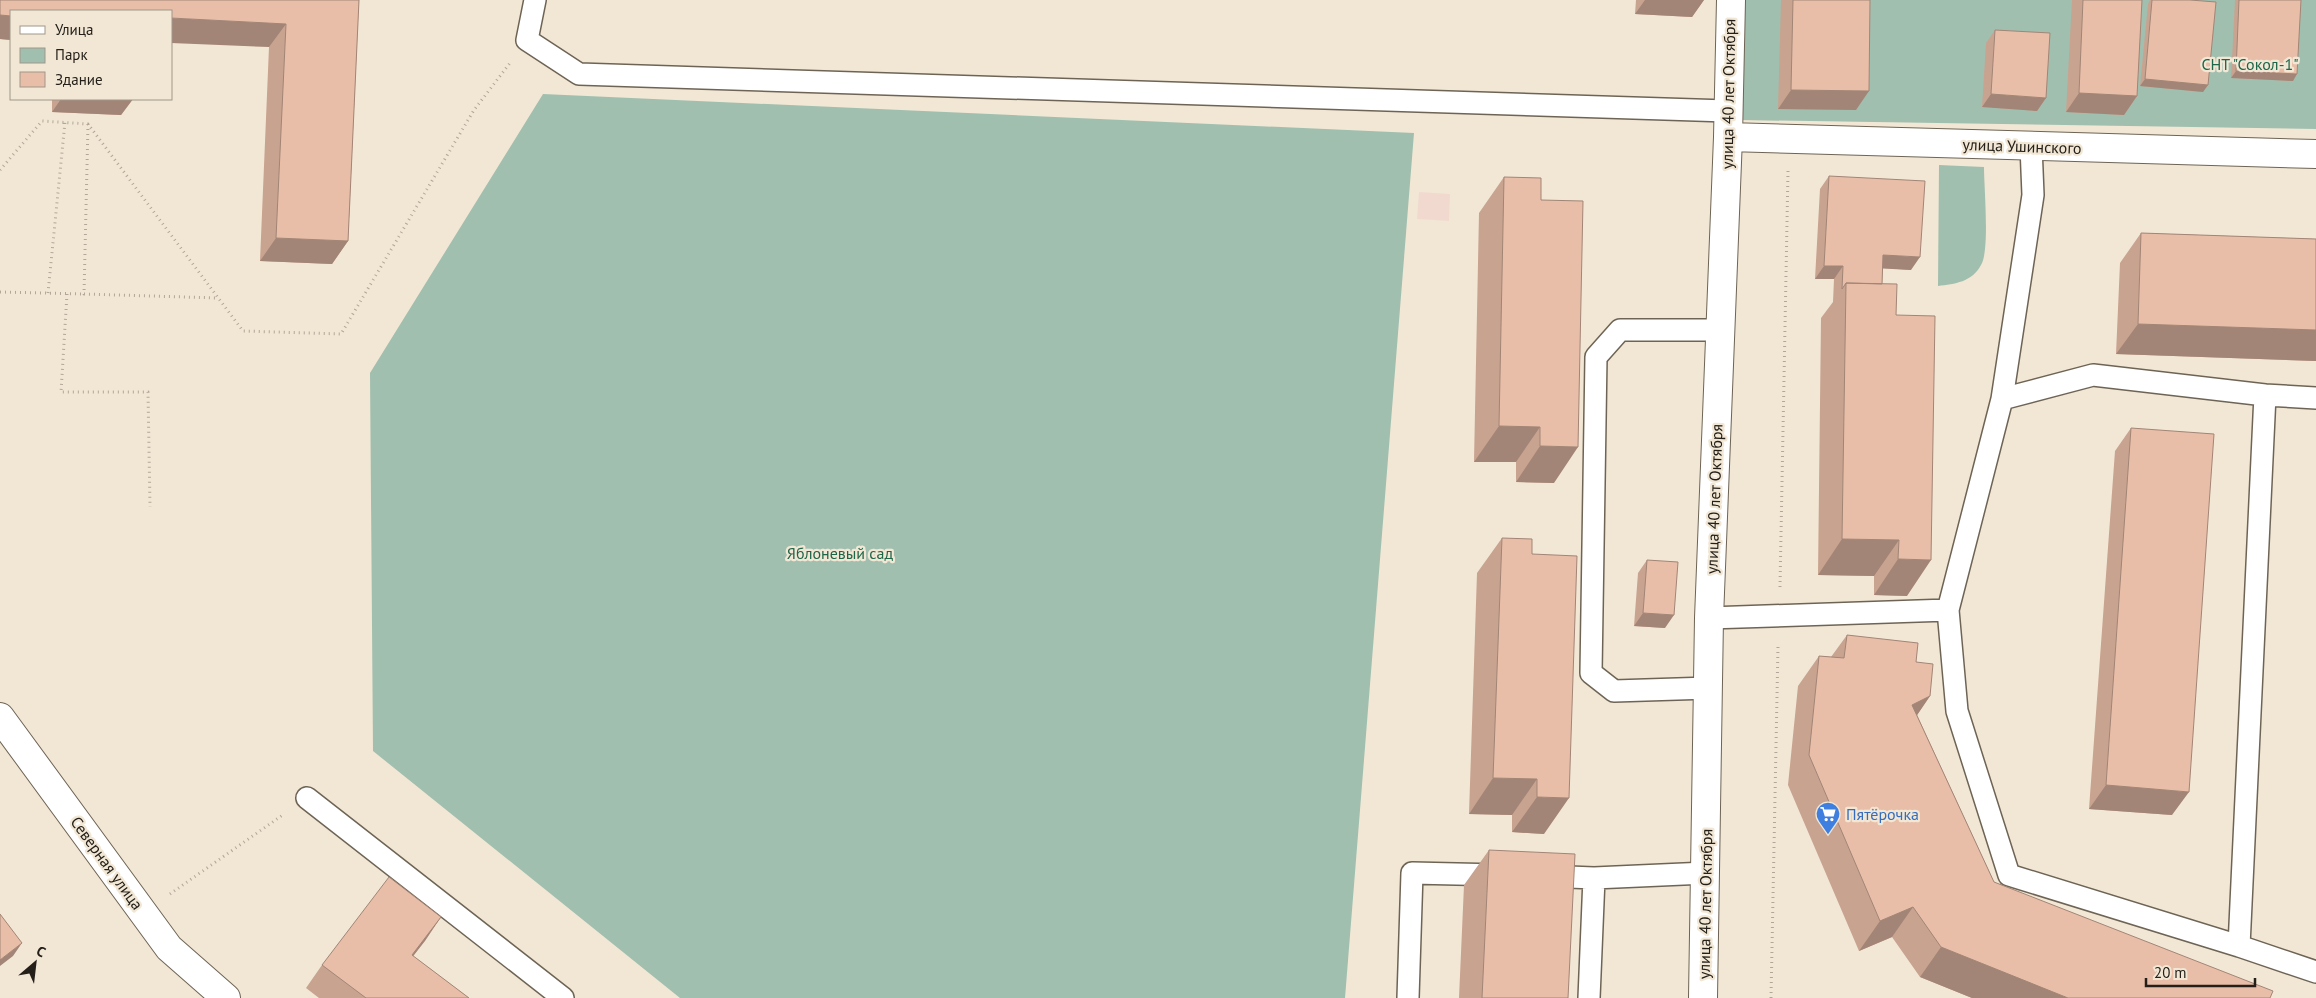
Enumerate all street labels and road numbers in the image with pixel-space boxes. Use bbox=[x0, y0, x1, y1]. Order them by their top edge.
street label: улица 40 лет Октября bbox=[1717, 19, 1739, 169]
street label: улица Ушинского bbox=[1962, 134, 2082, 158]
street label: улица 40 лет Октября bbox=[1701, 423, 1727, 575]
street label: Северная улица bbox=[66, 812, 148, 914]
street label: улица 40 лет Октября bbox=[1694, 829, 1716, 979]

